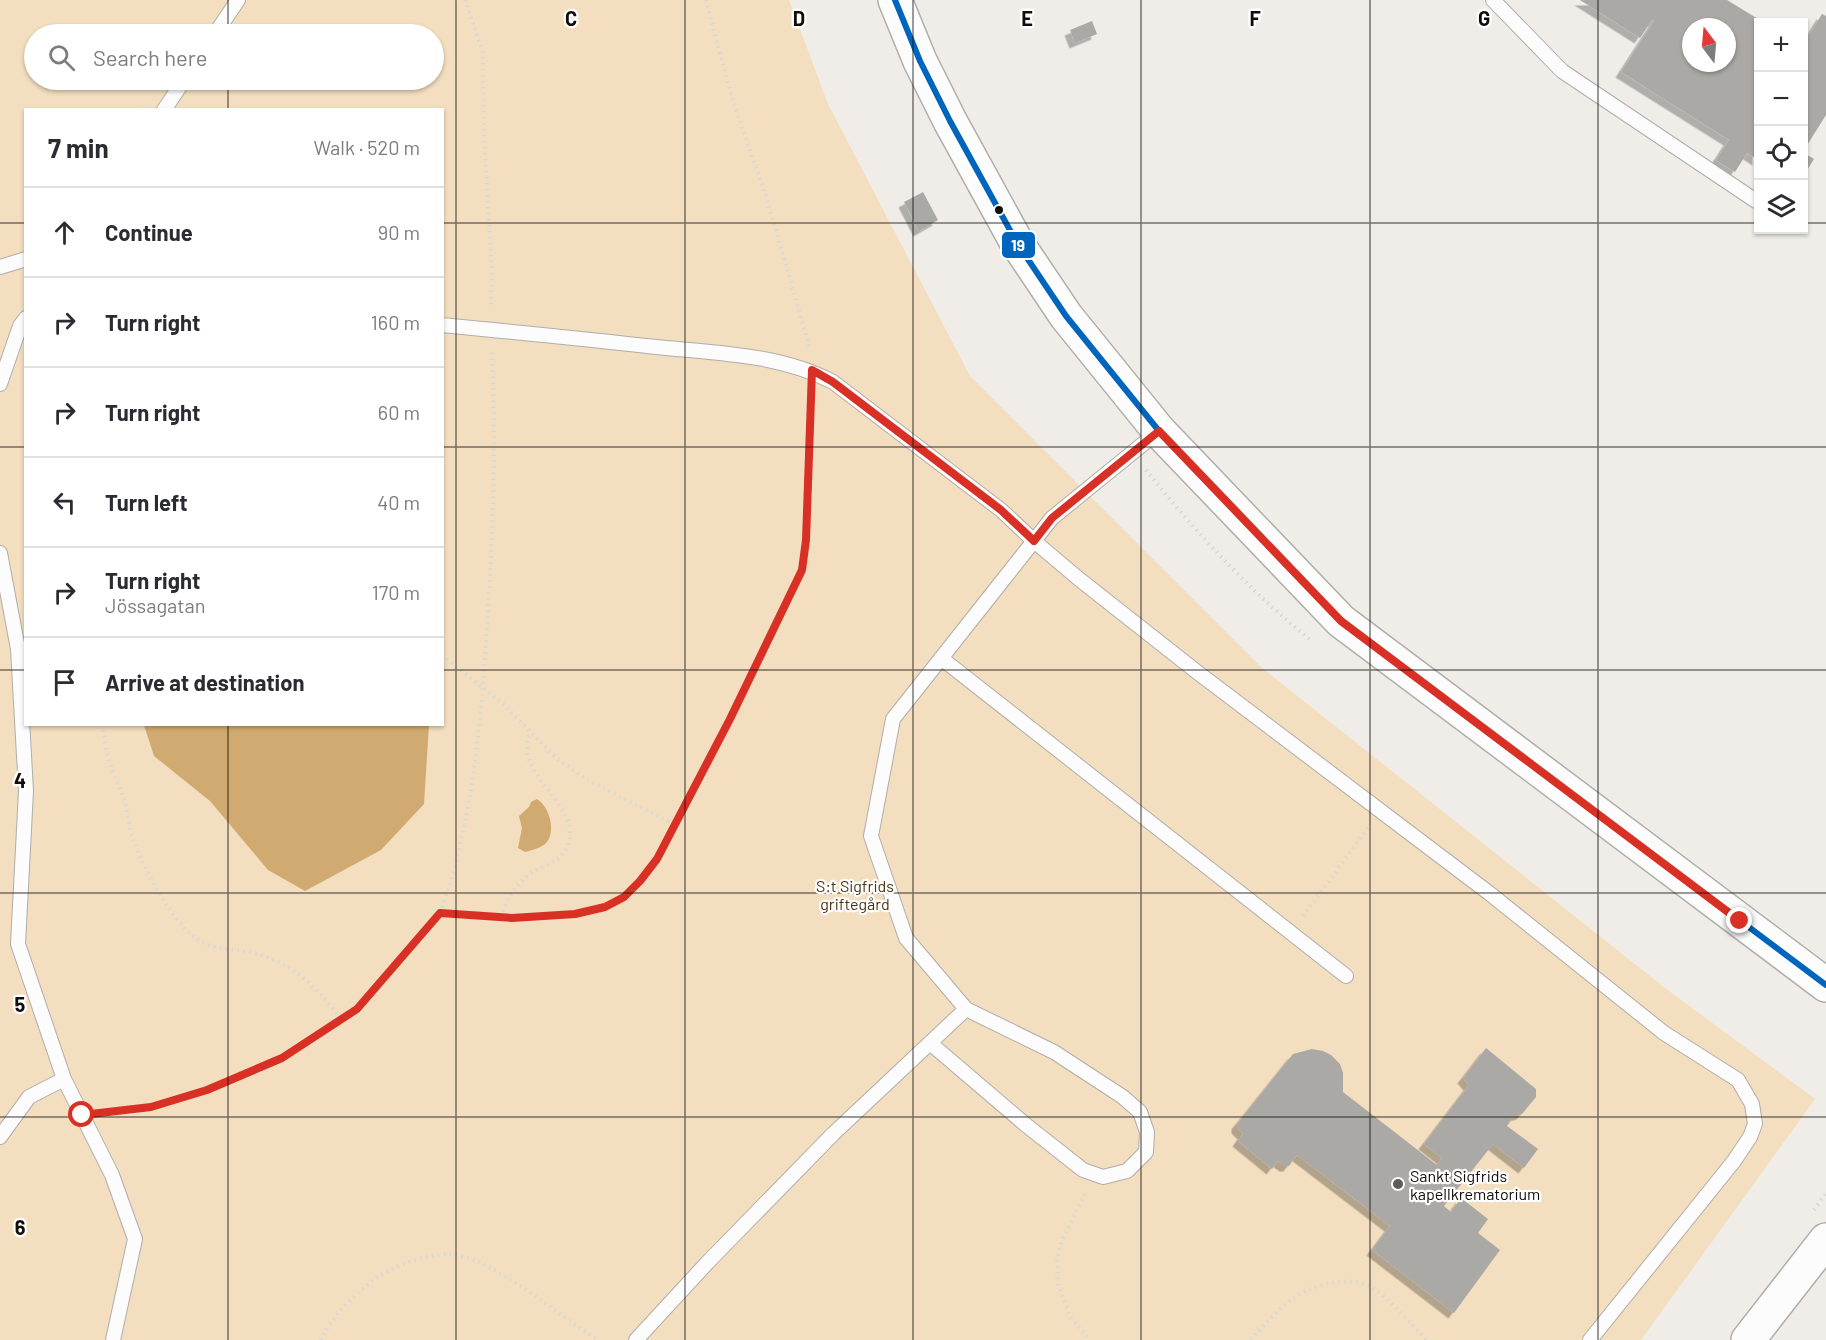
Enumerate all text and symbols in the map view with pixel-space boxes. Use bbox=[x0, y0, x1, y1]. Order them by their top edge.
text: C bbox=[565, 6, 577, 30]
text: D bbox=[793, 6, 805, 30]
text: E bbox=[1021, 6, 1033, 30]
text: F bbox=[1249, 6, 1261, 30]
text: G bbox=[1478, 6, 1490, 30]
north arrow bbox=[1682, 18, 1736, 72]
map controls bbox=[1754, 18, 1808, 234]
button: + bbox=[1754, 18, 1808, 72]
search box bbox=[24, 24, 444, 90]
icon: search bbox=[45, 41, 78, 74]
text: Search here bbox=[93, 44, 207, 70]
button: − bbox=[1754, 72, 1808, 126]
button: locate bbox=[1754, 126, 1808, 180]
text: 7 min bbox=[48, 132, 109, 163]
text: Walk · 520 m bbox=[314, 135, 420, 159]
button: layers bbox=[1754, 180, 1808, 234]
unlabelled marker bbox=[993, 204, 1005, 216]
icon: ahead bbox=[48, 216, 81, 249]
text: Continue bbox=[105, 219, 193, 245]
text: 90 m bbox=[378, 220, 420, 244]
line badge: 19 bbox=[1001, 231, 1036, 259]
text: 19 bbox=[1011, 235, 1025, 254]
icon: right bbox=[48, 306, 81, 339]
text: Turn right bbox=[105, 309, 200, 335]
text: 160 m bbox=[371, 310, 420, 334]
icon: right bbox=[48, 396, 81, 429]
text: Turn right bbox=[105, 399, 200, 425]
text: 60 m bbox=[378, 400, 420, 424]
icon: left bbox=[48, 486, 81, 519]
text: Turn left bbox=[105, 489, 188, 515]
text: 40 m bbox=[377, 490, 420, 514]
text: Turn right bbox=[105, 567, 200, 593]
icon: right bbox=[48, 576, 81, 609]
text: 170 m bbox=[372, 580, 420, 604]
text: Jössagatan bbox=[105, 593, 206, 617]
icon: arrive bbox=[48, 666, 81, 699]
text: Arrive at destination bbox=[105, 669, 304, 695]
text: 4 bbox=[14, 768, 26, 792]
park label: S:t Sigfrids griftegård bbox=[816, 876, 894, 913]
route end bbox=[1726, 907, 1752, 933]
text: 5 bbox=[15, 992, 26, 1016]
route start bbox=[68, 1101, 94, 1127]
place label: Sankt Sigfrids kapellkrematorium bbox=[1410, 1166, 1540, 1203]
marker: Sankt Sigfrids kapellkrematorium bbox=[1391, 1177, 1405, 1191]
text: 6 bbox=[15, 1215, 26, 1239]

